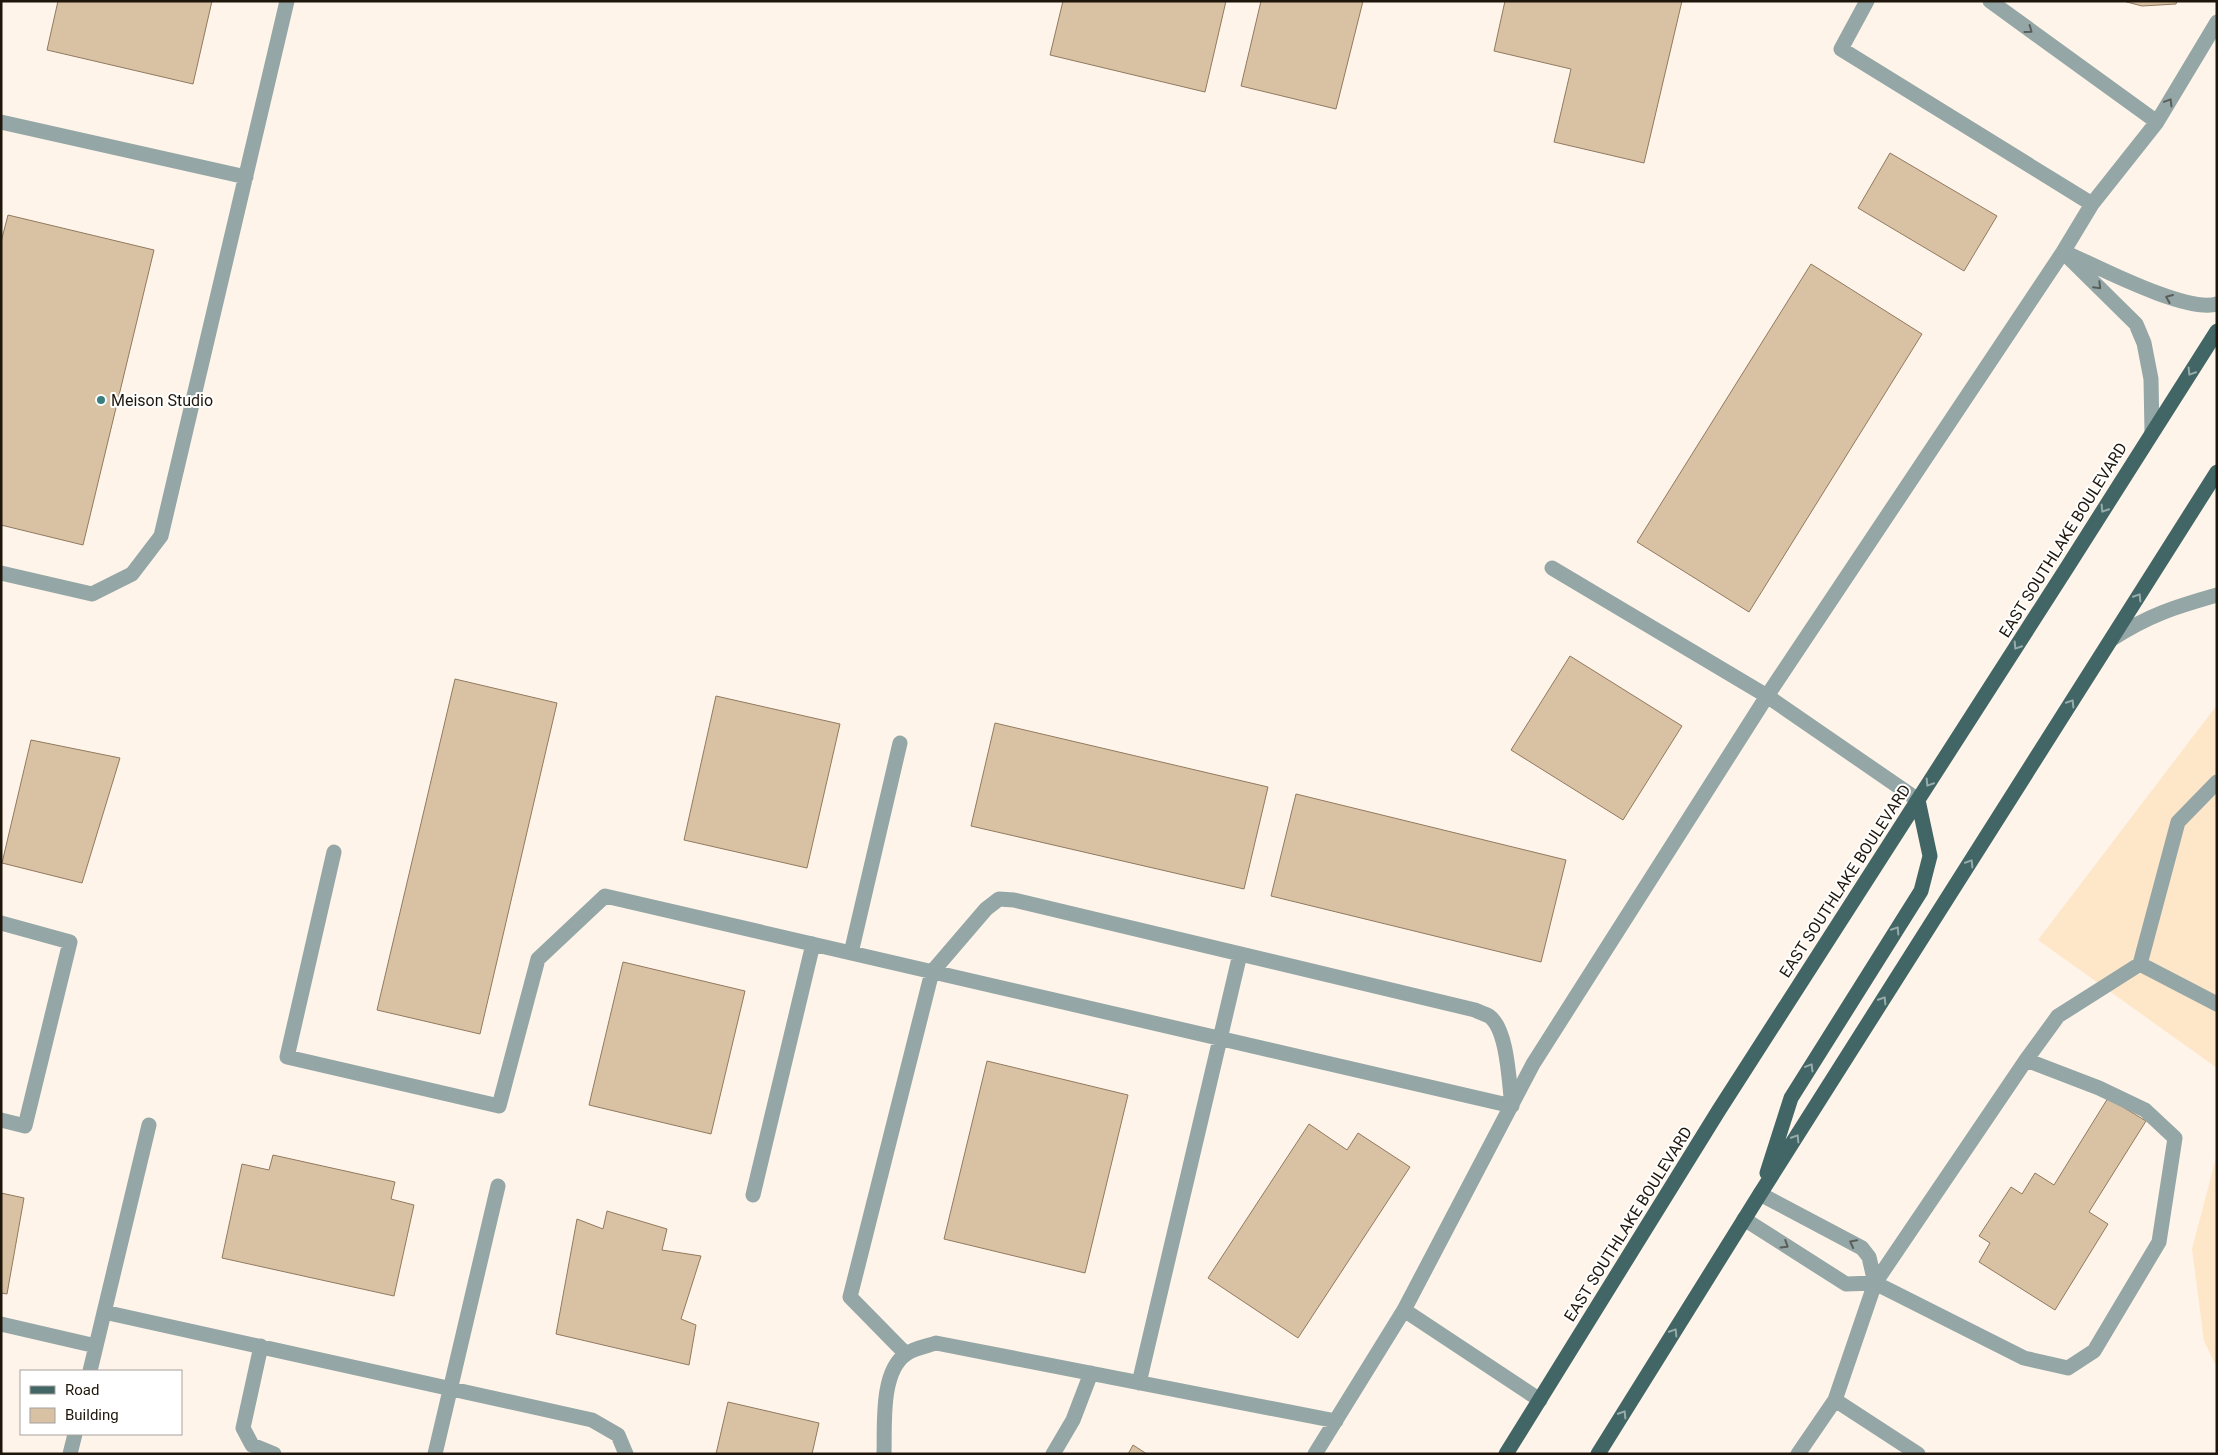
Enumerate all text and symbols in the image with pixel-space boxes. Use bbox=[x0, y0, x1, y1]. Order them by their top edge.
one-way arrow bbox=[2024, 24, 2033, 33]
one-way arrow bbox=[2162, 98, 2172, 107]
one-way arrow bbox=[2092, 281, 2101, 290]
one-way arrow bbox=[2165, 294, 2174, 304]
one-way arrow bbox=[2187, 366, 2197, 375]
place label: Meison Studio bbox=[111, 391, 213, 410]
marker: Meison Studio bbox=[95, 394, 107, 406]
street label: EAST SOUTHLAKE BOULEVARD bbox=[1995, 439, 2131, 641]
one-way arrow bbox=[2101, 504, 2110, 513]
one-way arrow bbox=[2131, 594, 2141, 603]
one-way arrow bbox=[2013, 641, 2023, 650]
one-way arrow bbox=[2065, 699, 2074, 709]
one-way arrow bbox=[1926, 777, 1935, 787]
street label: EAST SOUTHLAKE BOULEVARD bbox=[1776, 781, 1914, 981]
one-way arrow bbox=[1963, 859, 1973, 868]
one-way arrow bbox=[1890, 926, 1900, 935]
one-way arrow bbox=[1876, 997, 1886, 1006]
one-way arrow bbox=[1804, 1064, 1813, 1073]
street label: EAST SOUTHLAKE BOULEVARD bbox=[1560, 1123, 1696, 1325]
one-way arrow bbox=[1789, 1134, 1799, 1143]
one-way arrow bbox=[1780, 1239, 1789, 1249]
one-way arrow bbox=[1849, 1239, 1858, 1249]
one-way arrow bbox=[1668, 1329, 1677, 1338]
legend bbox=[20, 1370, 182, 1435]
text: Road bbox=[65, 1381, 99, 1399]
text: Building bbox=[65, 1406, 119, 1424]
one-way arrow bbox=[1617, 1410, 1627, 1419]

